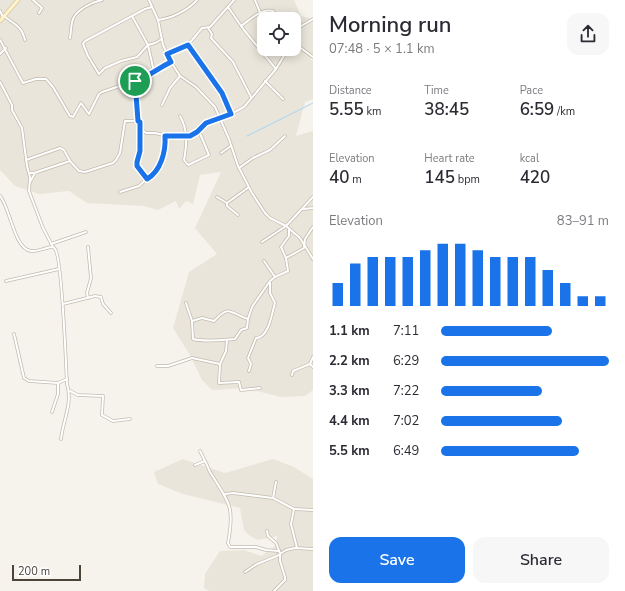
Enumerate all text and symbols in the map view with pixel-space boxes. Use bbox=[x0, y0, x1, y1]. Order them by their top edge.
text: Morning run bbox=[329, 10, 452, 40]
map controls bbox=[257, 12, 301, 56]
button: locate bbox=[257, 12, 301, 56]
button: share bbox=[567, 13, 609, 55]
text: 07:48 · 5 × 1.1 km bbox=[329, 40, 435, 58]
pin bbox=[118, 64, 152, 98]
icon: arrive bbox=[124, 70, 146, 92]
text: Distance bbox=[329, 83, 372, 98]
text: Time bbox=[424, 83, 449, 98]
text: Pace bbox=[520, 83, 543, 98]
text: 5.55 bbox=[329, 98, 364, 121]
text: 38:45 bbox=[424, 98, 469, 121]
text: 6:59 bbox=[520, 98, 554, 121]
text: km bbox=[364, 104, 381, 119]
text: /km bbox=[554, 104, 575, 119]
text: Elevation bbox=[329, 151, 375, 166]
text: Heart rate bbox=[424, 151, 475, 166]
text: kcal bbox=[520, 151, 539, 166]
text: 40 bbox=[329, 166, 349, 189]
text: 145 bbox=[424, 166, 455, 189]
text: 420 bbox=[520, 166, 550, 189]
text: m bbox=[349, 172, 362, 187]
text: bpm bbox=[455, 172, 480, 187]
text: Elevation bbox=[329, 212, 383, 230]
text: 83–91 m bbox=[557, 212, 609, 230]
text: 1.1 km bbox=[329, 322, 370, 340]
text: 7:11 bbox=[393, 322, 419, 340]
text: 2.2 km bbox=[329, 352, 370, 370]
text: 6:29 bbox=[393, 352, 419, 370]
text: 3.3 km bbox=[329, 382, 370, 400]
text: 7:22 bbox=[393, 382, 419, 400]
text: 4.4 km bbox=[329, 412, 370, 430]
text: 7:02 bbox=[393, 412, 419, 430]
text: 5.5 km bbox=[329, 442, 370, 460]
text: 6:49 bbox=[393, 442, 419, 460]
button: Save bbox=[329, 537, 465, 583]
button: Share bbox=[473, 537, 609, 583]
scale bar bbox=[12, 563, 81, 582]
text: 200 m bbox=[18, 564, 50, 579]

